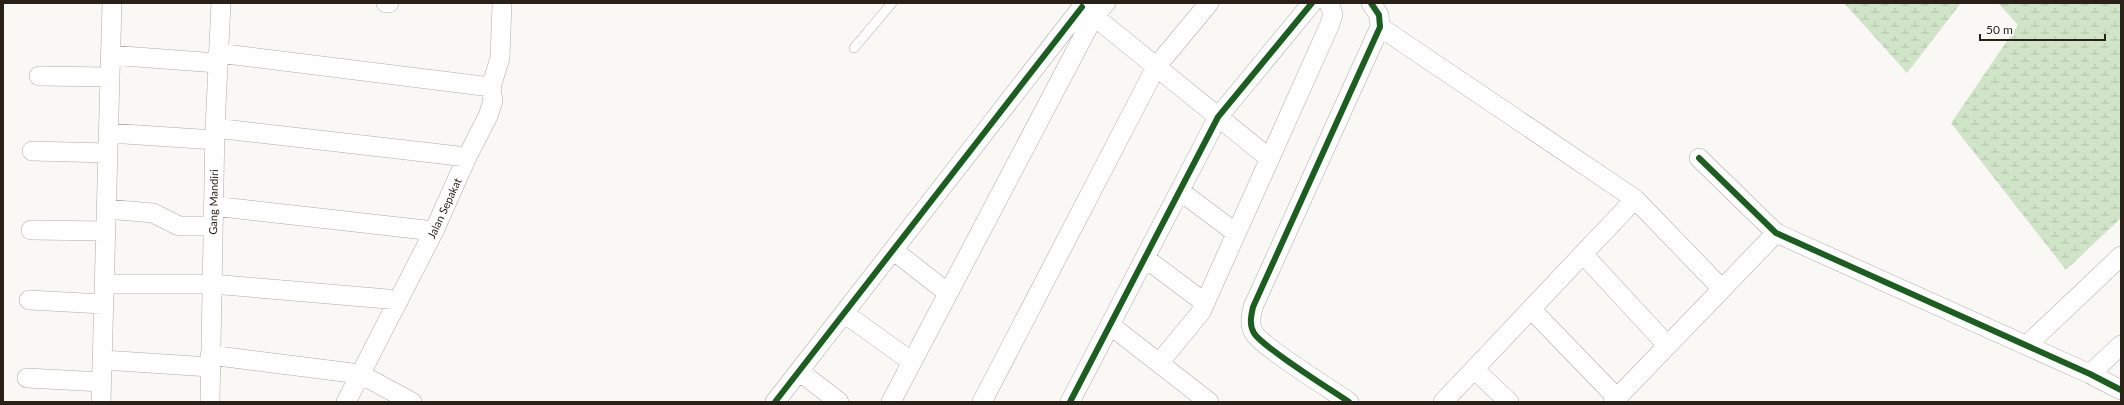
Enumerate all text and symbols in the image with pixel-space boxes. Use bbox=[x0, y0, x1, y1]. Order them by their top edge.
scale bar bbox=[1980, 16, 2105, 42]
text: 50 m bbox=[1986, 22, 2013, 37]
street label: Gang Mandiri bbox=[206, 169, 220, 235]
street label: Jalan Sepakat bbox=[424, 176, 464, 240]

